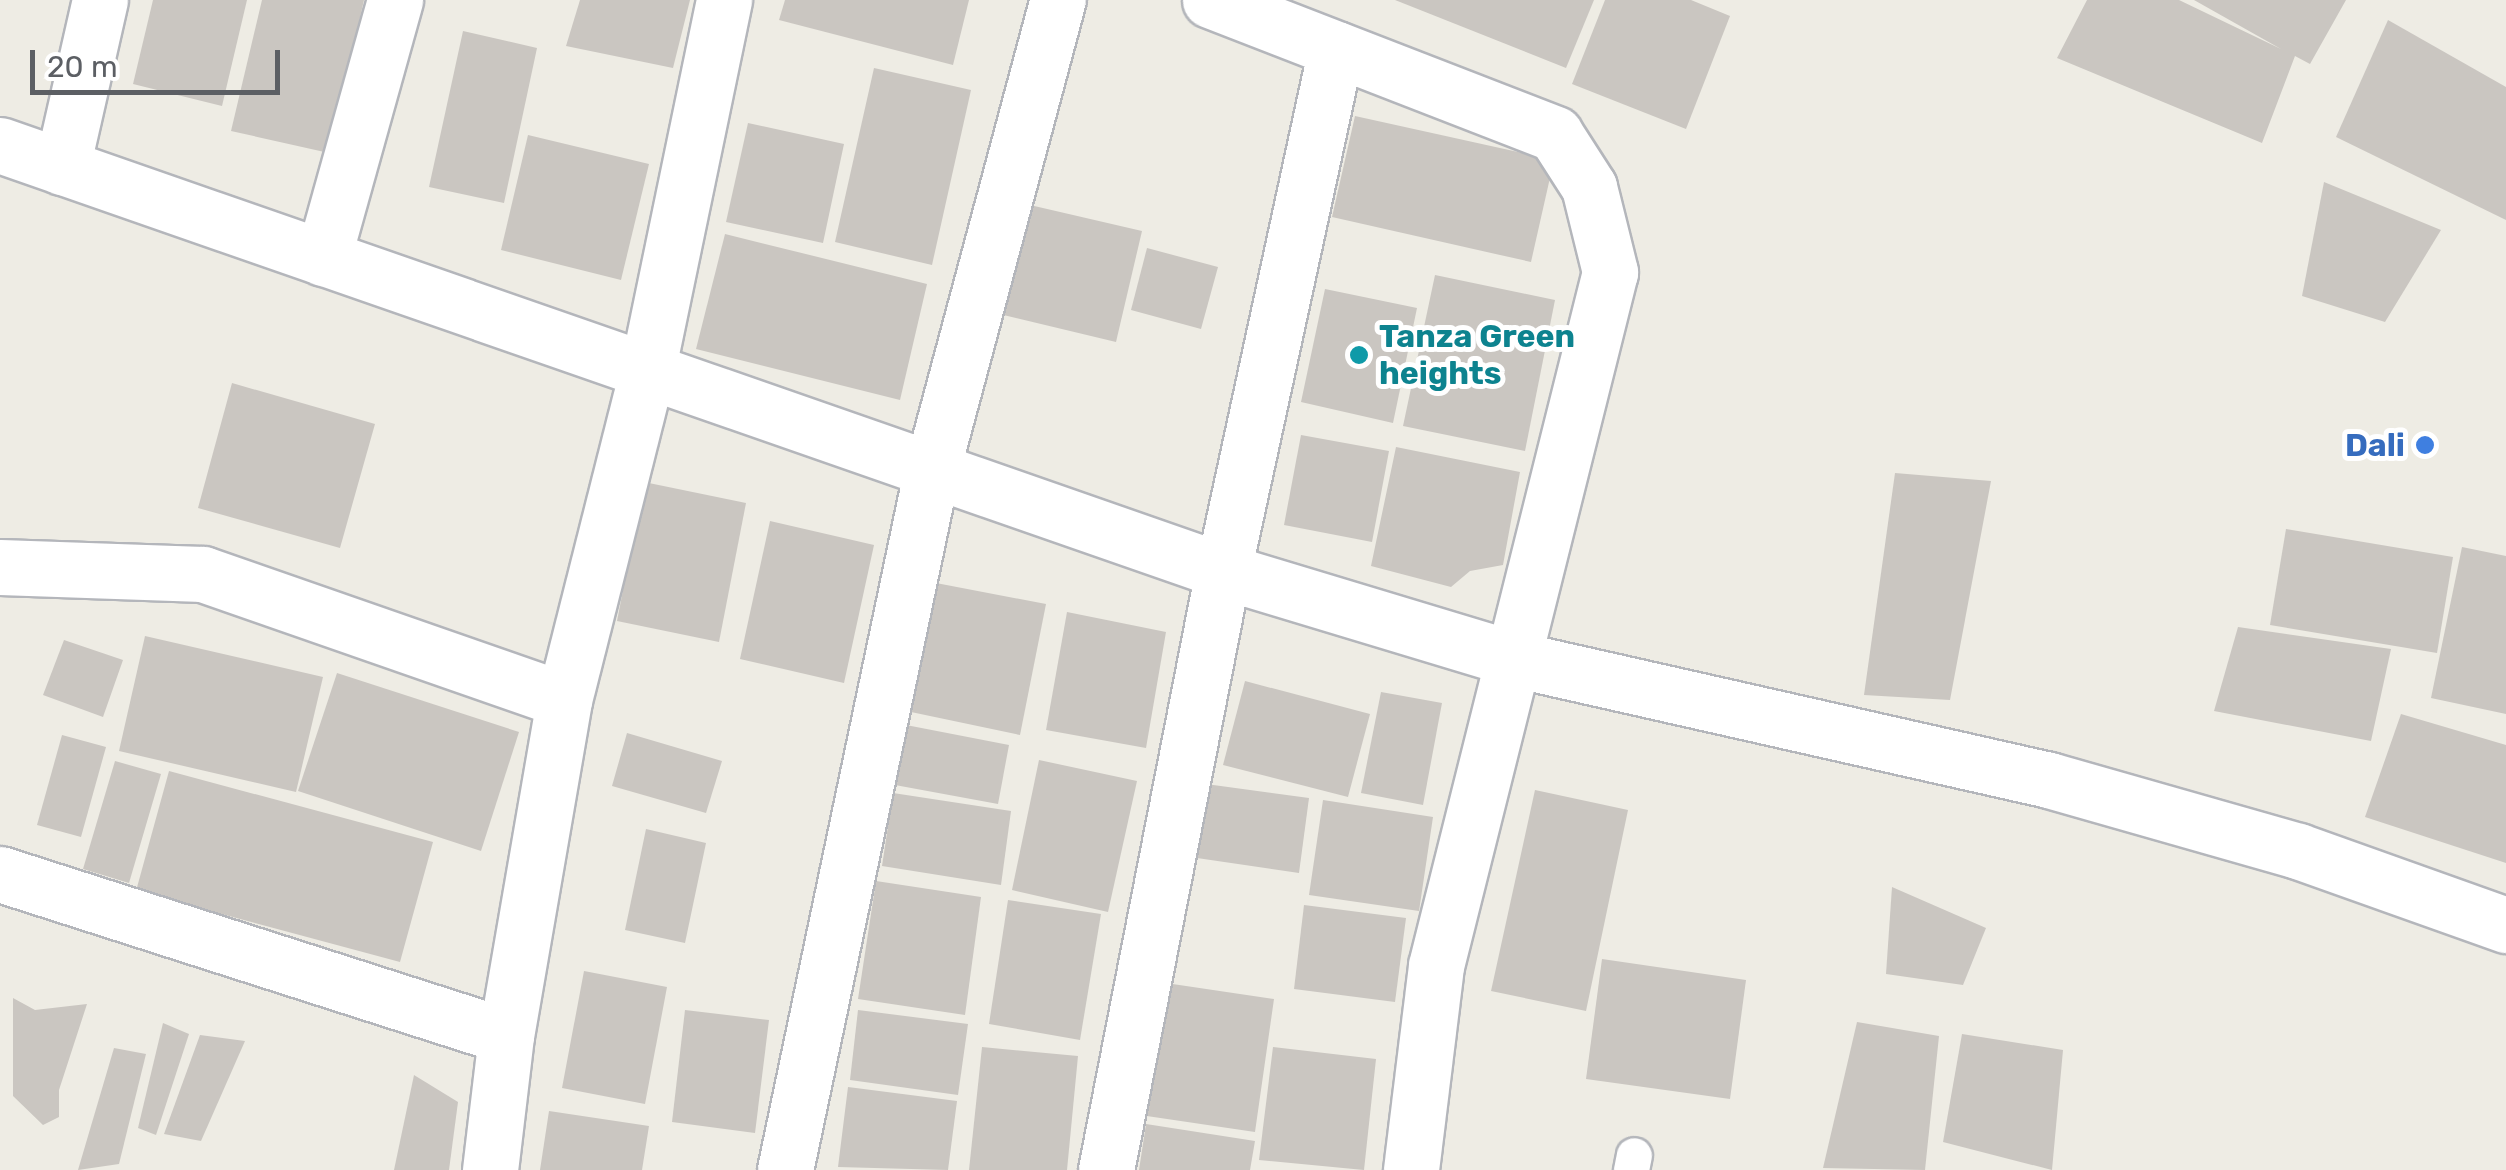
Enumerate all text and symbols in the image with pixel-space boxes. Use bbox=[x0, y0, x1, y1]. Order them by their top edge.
scale bar bbox=[35, 30, 285, 92]
text: 20 m bbox=[47, 49, 118, 85]
place label: Tanza Green heights bbox=[1379, 318, 1575, 393]
marker: Tanza Green heights bbox=[1348, 344, 1370, 366]
place label: Dali bbox=[2345, 426, 2405, 464]
marker: Dali bbox=[2414, 434, 2436, 456]

